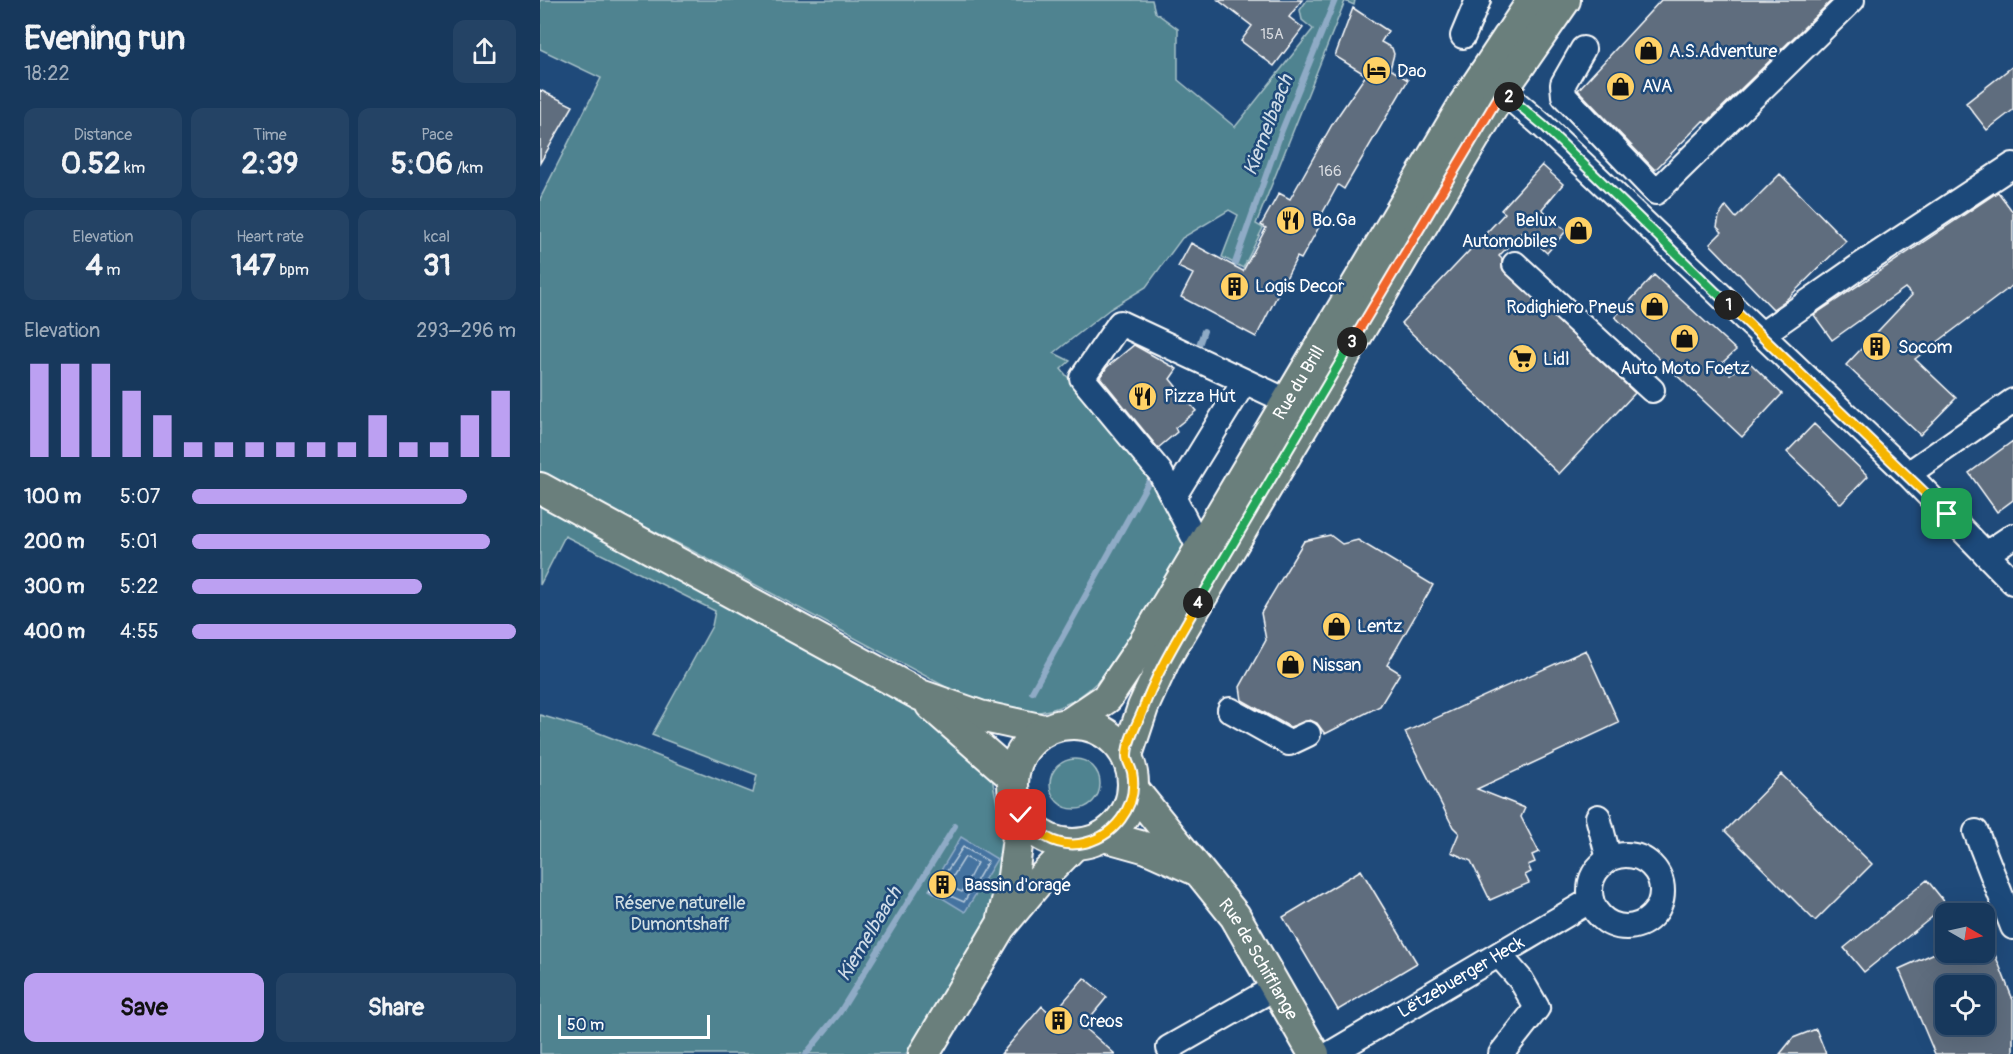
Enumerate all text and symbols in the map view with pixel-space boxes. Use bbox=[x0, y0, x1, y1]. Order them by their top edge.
text: Evening run bbox=[24, 18, 185, 59]
button: share bbox=[453, 20, 516, 83]
house number: 15A bbox=[1260, 25, 1284, 44]
shop icon: A.S.Adventure bbox=[1632, 35, 1664, 67]
place label: A.S.Adventure bbox=[1669, 40, 1778, 63]
hotel icon: Dao bbox=[1360, 55, 1392, 87]
place label: Dao bbox=[1397, 60, 1427, 83]
text: 18:22 bbox=[24, 61, 70, 86]
water label: Kiemelbaach bbox=[1237, 70, 1299, 179]
shop icon: AVA bbox=[1605, 70, 1637, 102]
place label: AVA bbox=[1642, 75, 1673, 98]
pin: 2 bbox=[1494, 82, 1524, 112]
text: 2 bbox=[1505, 87, 1513, 107]
text: Distance bbox=[74, 125, 132, 145]
text: Time bbox=[253, 125, 287, 145]
text: Pace bbox=[421, 125, 453, 145]
text: 0.52 bbox=[61, 145, 121, 182]
text: 2:39 bbox=[242, 145, 298, 182]
text: 5:06 bbox=[391, 145, 453, 182]
text: km bbox=[121, 158, 145, 178]
text: /km bbox=[453, 158, 483, 178]
house number: 166 bbox=[1318, 162, 1342, 181]
restaurant icon: Bo.Ga bbox=[1275, 204, 1307, 236]
place label: Bo.Ga bbox=[1312, 209, 1356, 232]
place label: Belux Automobiles bbox=[1462, 209, 1557, 253]
shop icon: Belux Automobiles bbox=[1562, 214, 1594, 246]
text: Elevation bbox=[73, 227, 133, 247]
text: Heart rate bbox=[236, 227, 304, 247]
text: kcal bbox=[424, 227, 450, 247]
text: 4 bbox=[85, 247, 103, 284]
text: 147 bbox=[231, 247, 276, 284]
text: 31 bbox=[423, 247, 451, 284]
text: m bbox=[103, 260, 121, 280]
text: bpm bbox=[276, 260, 309, 280]
building icon: Logis Decor bbox=[1218, 270, 1250, 302]
place label: Logis Decor bbox=[1255, 275, 1345, 298]
pin: 1 bbox=[1714, 290, 1744, 320]
shop icon: Rodighiero Pneus bbox=[1639, 291, 1671, 323]
text: 1 bbox=[1726, 295, 1732, 315]
place label: Rodighiero Pneus bbox=[1506, 296, 1634, 319]
text: Elevation bbox=[24, 318, 100, 343]
text: 293–296 m bbox=[416, 318, 516, 343]
shop icon: Auto Moto Foetz bbox=[1669, 323, 1701, 355]
pin: 3 bbox=[1337, 327, 1367, 357]
building icon: Socom bbox=[1861, 331, 1893, 363]
text: 3 bbox=[1348, 332, 1356, 352]
place label: Socom bbox=[1898, 336, 1952, 359]
street label: Rue du Brill bbox=[1268, 341, 1330, 424]
supermarket icon: Lidl bbox=[1506, 343, 1538, 375]
place label: Lidl bbox=[1543, 348, 1569, 371]
place label: Auto Moto Foetz bbox=[1620, 357, 1750, 380]
restaurant icon: Pizza Hut bbox=[1127, 380, 1159, 412]
place label: Pizza Hut bbox=[1164, 385, 1237, 408]
text: 100 m bbox=[24, 484, 81, 509]
text: 5:07 bbox=[120, 484, 160, 509]
pin bbox=[1921, 488, 1972, 539]
icon: arrive bbox=[1930, 497, 1963, 530]
text: 200 m bbox=[24, 529, 85, 554]
text: 5:01 bbox=[120, 529, 158, 554]
text: 300 m bbox=[24, 574, 85, 599]
text: 5:22 bbox=[120, 574, 159, 599]
pin: 4 bbox=[1183, 588, 1213, 618]
text: 4 bbox=[1193, 593, 1203, 613]
shop icon: Lentz bbox=[1320, 610, 1352, 642]
place label: Lentz bbox=[1357, 615, 1402, 638]
text: 400 m bbox=[24, 619, 85, 644]
text: 4:55 bbox=[120, 619, 159, 644]
shop icon: Nissan bbox=[1275, 649, 1307, 681]
place label: Nissan bbox=[1312, 654, 1361, 677]
pin bbox=[995, 789, 1046, 840]
icon: check bbox=[1004, 798, 1037, 831]
building icon: Bassin d'orage bbox=[927, 869, 959, 901]
place label: Bassin d'orage bbox=[964, 874, 1071, 897]
water label: Kiemelbaach bbox=[831, 881, 908, 986]
park label: Réserve naturelle Dumontshaff bbox=[615, 892, 746, 936]
street label: Rue de Schifflange bbox=[1214, 893, 1304, 1024]
north arrow bbox=[1935, 903, 1995, 963]
map controls bbox=[1935, 903, 1995, 1035]
street label: Lëtzebuerger Heck bbox=[1393, 930, 1529, 1023]
button: Save bbox=[24, 973, 264, 1042]
button: Share bbox=[276, 973, 516, 1042]
button: locate bbox=[1935, 975, 1995, 1035]
building icon: Creos bbox=[1042, 1005, 1074, 1037]
place label: Creos bbox=[1079, 1010, 1123, 1033]
scale bar bbox=[558, 1012, 710, 1040]
text: 50 m bbox=[567, 1015, 604, 1035]

